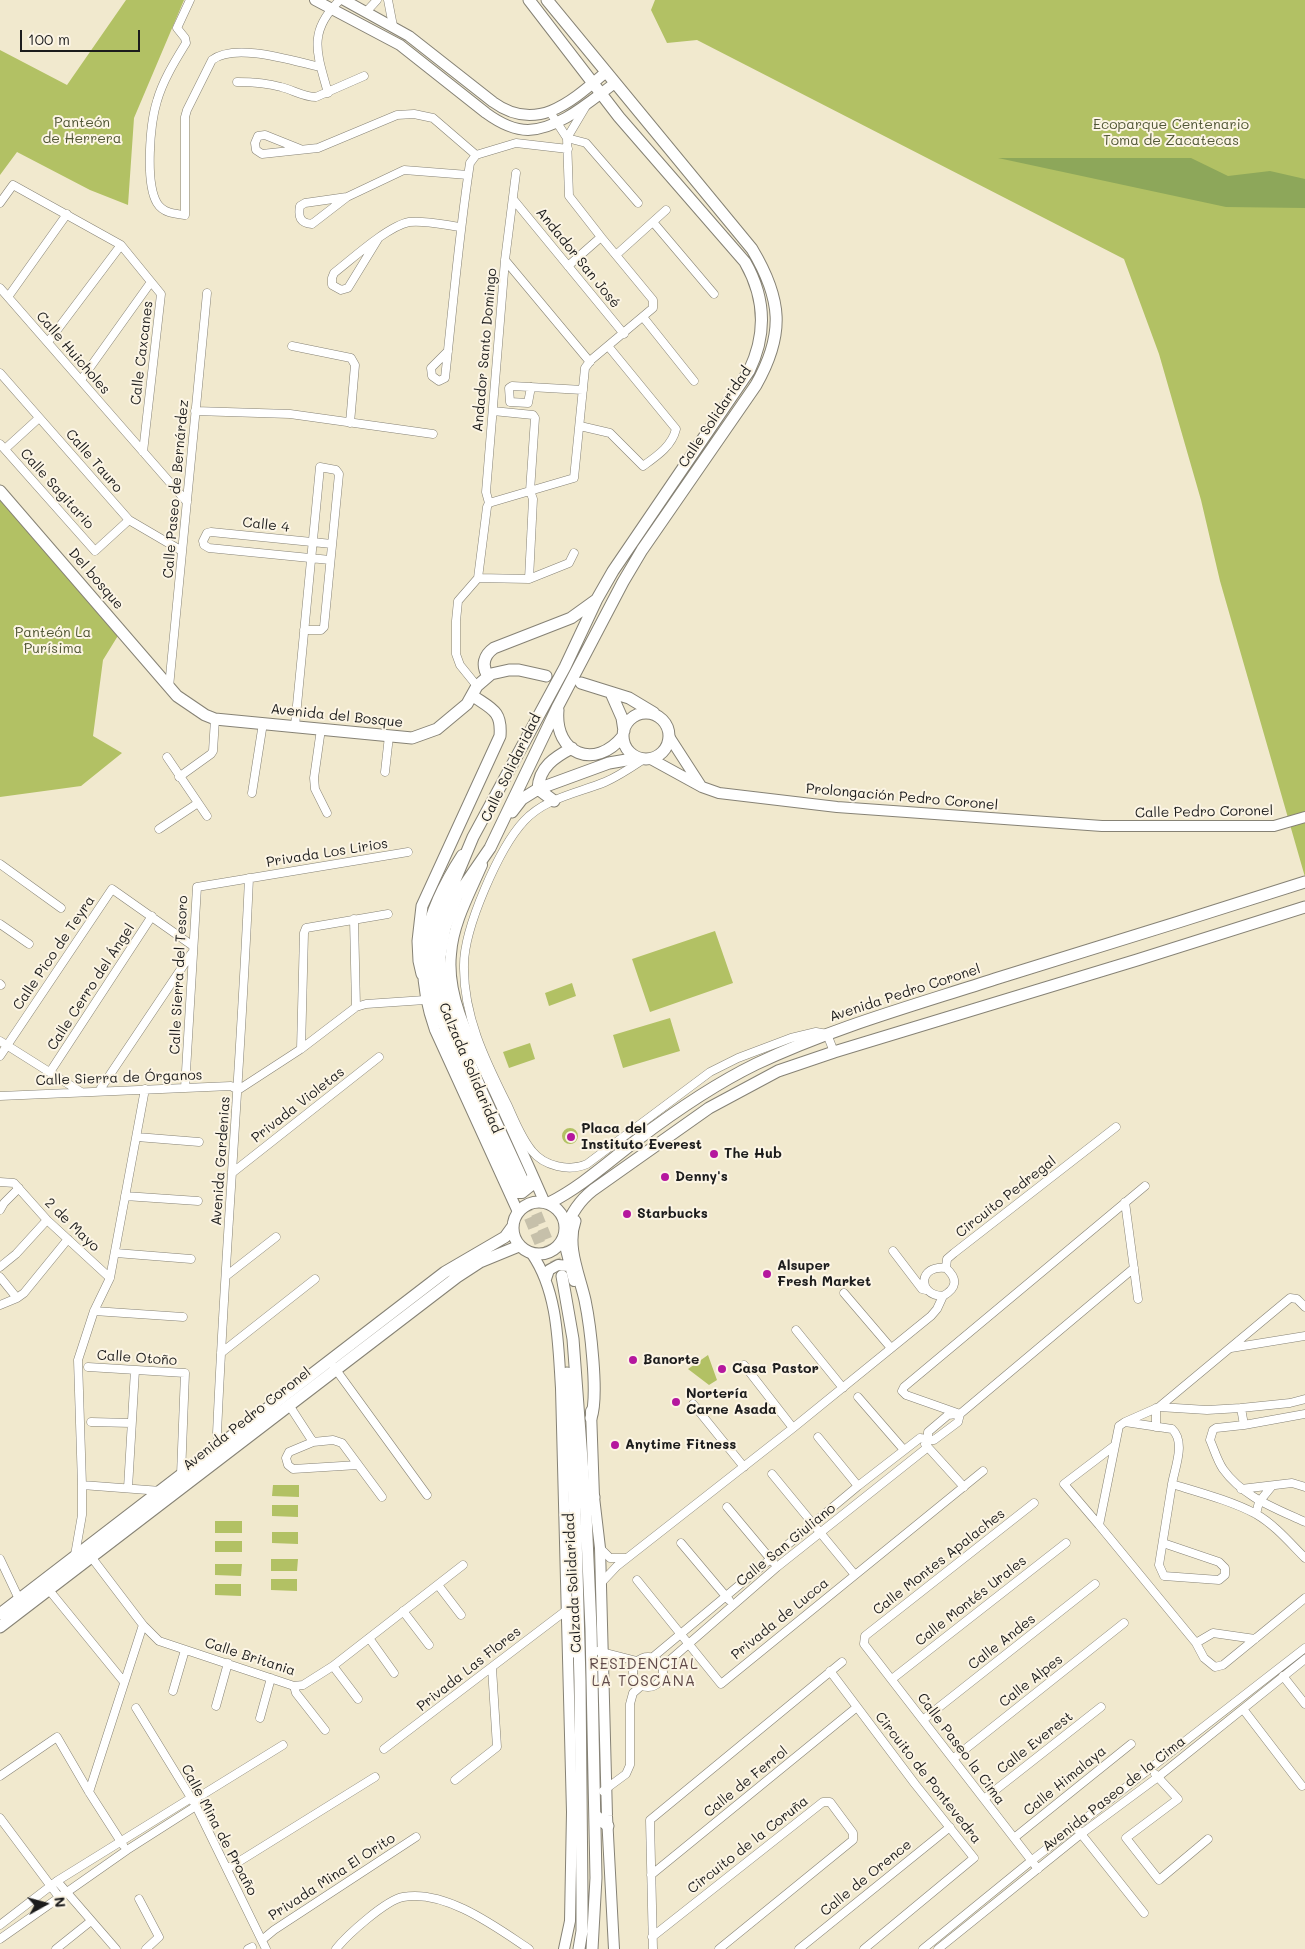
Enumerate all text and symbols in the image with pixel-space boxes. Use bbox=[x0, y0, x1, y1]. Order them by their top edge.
scale bar bbox=[22, 20, 142, 52]
text: 100 m bbox=[28, 29, 70, 49]
park label: Panteón de Herrera bbox=[42, 115, 122, 148]
park label: Ecoparque Centenario Toma de Zacatecas bbox=[1093, 117, 1249, 150]
street label: Andador San José bbox=[532, 205, 624, 311]
street label: Andador Santo Domingo bbox=[469, 267, 501, 433]
street label: Calle Caxcanes bbox=[127, 300, 157, 406]
street label: Calle Huicholes bbox=[32, 308, 114, 398]
street label: Calle Solidaridad bbox=[675, 363, 755, 471]
street label: Calle Paseo de Bernárdez bbox=[160, 399, 192, 579]
street label: Calle Tauro bbox=[62, 426, 126, 496]
street label: Calle Sagitario bbox=[16, 445, 98, 533]
street label: Calle 4 bbox=[242, 514, 290, 536]
street label: Del bosque bbox=[65, 545, 127, 613]
park label: Panteón La Purísima bbox=[15, 625, 91, 658]
street label: Avenida del Bosque bbox=[270, 701, 404, 731]
street label: Calle Solidaridad bbox=[478, 711, 544, 825]
street label: Prolongación Pedro Coronel bbox=[805, 780, 999, 814]
street label: Calle Pedro Coronel bbox=[1135, 802, 1273, 822]
street label: Privada Los Lirios bbox=[265, 835, 389, 871]
street label: Calle Pico de Teyra bbox=[9, 893, 99, 1013]
street label: Calle Sierra del Tesoro bbox=[166, 895, 192, 1055]
street label: Calle Cerro del Ángel bbox=[44, 921, 138, 1053]
street label: Avenida Pedro Coronel bbox=[827, 961, 983, 1025]
street label: Calzada Solidaridad bbox=[435, 1000, 505, 1136]
street label: Privada Violetas bbox=[248, 1063, 348, 1147]
street label: Calle Sierra de Órganos bbox=[35, 1067, 203, 1089]
street label: Avenida Gardenias bbox=[208, 1096, 234, 1226]
place label: Placa del Instituto Everest bbox=[581, 1121, 702, 1154]
marker: Placa del Instituto Everest bbox=[565, 1131, 577, 1143]
place label: The Hub bbox=[724, 1146, 782, 1162]
marker: The Hub bbox=[708, 1148, 720, 1160]
street label: Circuito Pedregal bbox=[953, 1153, 1059, 1241]
place label: Denny's bbox=[675, 1169, 728, 1185]
marker: Denny's bbox=[659, 1171, 671, 1183]
street label: 2 de Mayo bbox=[41, 1195, 103, 1255]
place label: Starbucks bbox=[637, 1206, 708, 1222]
marker: Starbucks bbox=[621, 1208, 633, 1220]
place label: Alsuper Fresh Market bbox=[777, 1258, 871, 1290]
marker: Alsuper Fresh Market bbox=[761, 1268, 773, 1280]
street label: Calle Otoño bbox=[96, 1347, 178, 1369]
place label: Banorte bbox=[643, 1352, 699, 1368]
marker: Banorte bbox=[627, 1354, 639, 1366]
place label: Casa Pastor bbox=[732, 1361, 819, 1377]
marker: Casa Pastor bbox=[716, 1363, 728, 1375]
street label: Avenida Pedro Coronel bbox=[180, 1364, 314, 1474]
place label: Nortería Carne Asada bbox=[686, 1386, 777, 1418]
marker: Nortería Carne Asada bbox=[670, 1396, 682, 1408]
place label: Anytime Fitness bbox=[625, 1437, 736, 1453]
marker: Anytime Fitness bbox=[609, 1439, 621, 1451]
street label: Calle San Giuliano bbox=[733, 1500, 839, 1590]
street label: Calle Montes Apalaches bbox=[870, 1505, 1008, 1619]
street label: Calzada Solidaridad bbox=[561, 1513, 585, 1653]
street label: Calle Montés Urales bbox=[912, 1552, 1030, 1650]
street label: Privada de Lucca bbox=[728, 1575, 832, 1663]
street label: Calle Andes bbox=[965, 1611, 1039, 1673]
street label: Privada Las Flores bbox=[414, 1623, 524, 1715]
street label: Calle Britania bbox=[202, 1634, 298, 1680]
street label: Calle Alpes bbox=[996, 1651, 1066, 1711]
district label: RESIDENCIAL LA TOSCANA bbox=[588, 1655, 700, 1690]
street label: Calle Paseo la Cima bbox=[914, 1690, 1008, 1808]
street label: Calle Everest bbox=[994, 1708, 1076, 1778]
street label: Circuito de Pontevedra bbox=[871, 1709, 985, 1847]
street label: Avenida Paseo de la Cima bbox=[1039, 1733, 1189, 1855]
street label: Calle de Ferrol bbox=[701, 1743, 791, 1821]
street label: Calle Himalaya bbox=[1020, 1743, 1110, 1819]
street label: Calle Mina de Proaño bbox=[177, 1762, 261, 1898]
street label: Circuito de la Coruña bbox=[684, 1793, 812, 1897]
street label: Privada Mina El Orito bbox=[266, 1830, 398, 1924]
street label: Calle de Orence bbox=[817, 1836, 915, 1920]
north arrow bbox=[20, 1879, 70, 1929]
text: N bbox=[50, 1896, 70, 1909]

